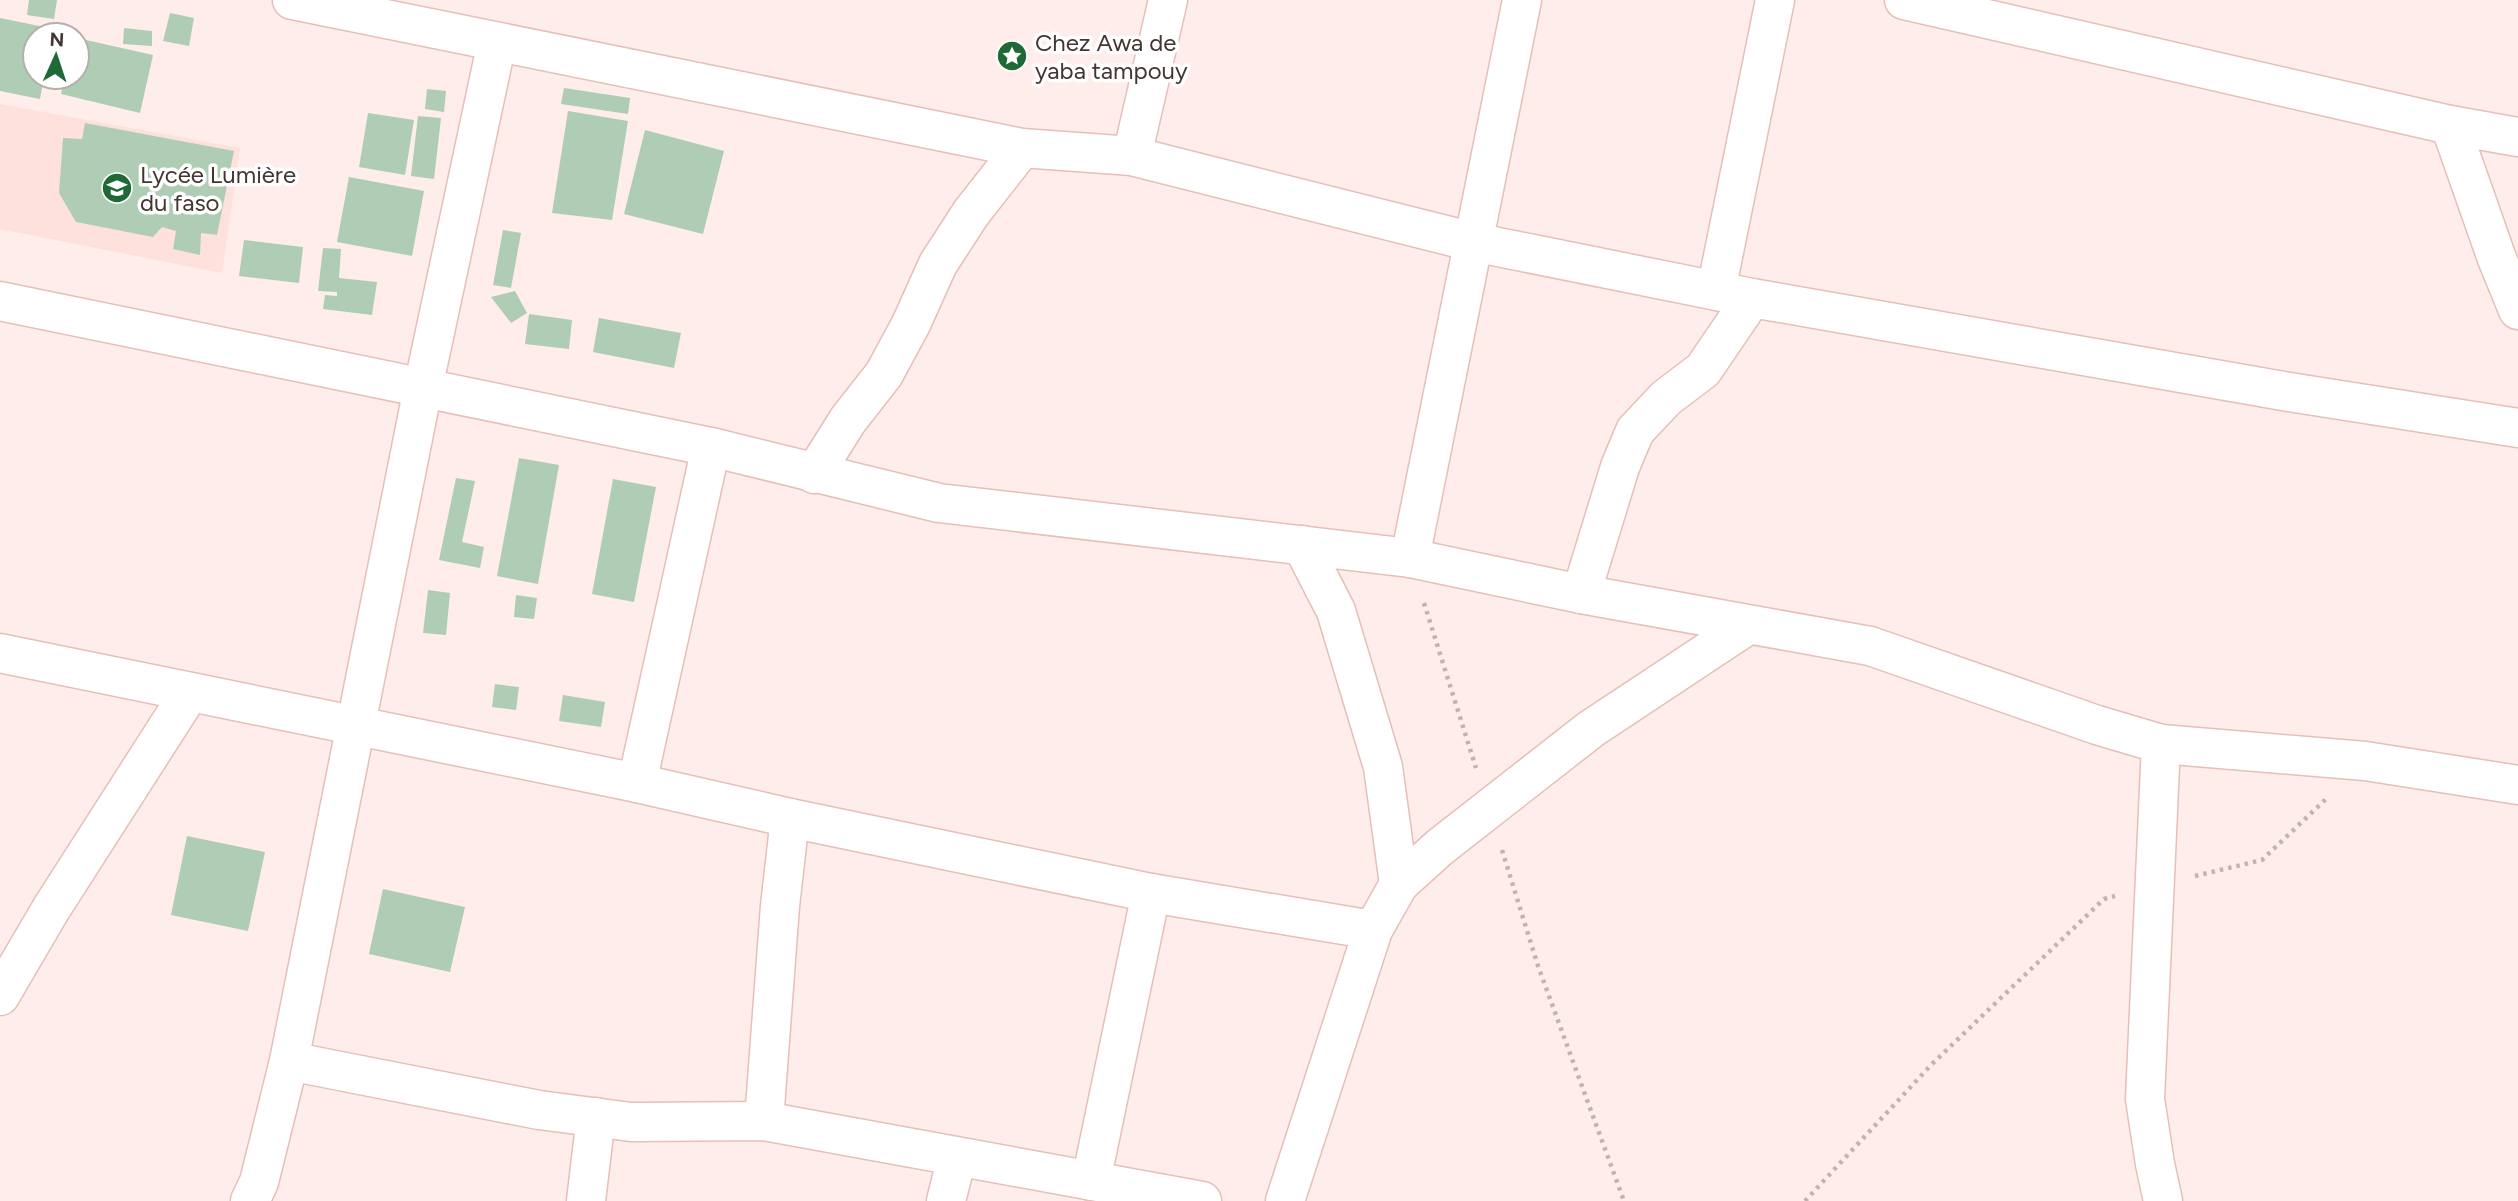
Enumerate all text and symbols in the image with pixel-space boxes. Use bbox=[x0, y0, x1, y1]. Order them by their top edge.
north arrow bbox=[21, 21, 91, 91]
text: N bbox=[49, 28, 65, 51]
place label: Chez Awa de yaba tampouy bbox=[1035, 28, 1188, 85]
place icon: Chez Awa de yaba tampouy bbox=[995, 39, 1029, 73]
place label: Lycée Lumière du faso bbox=[140, 160, 296, 217]
school or university icon: Lycée Lumière du faso bbox=[100, 171, 134, 205]

